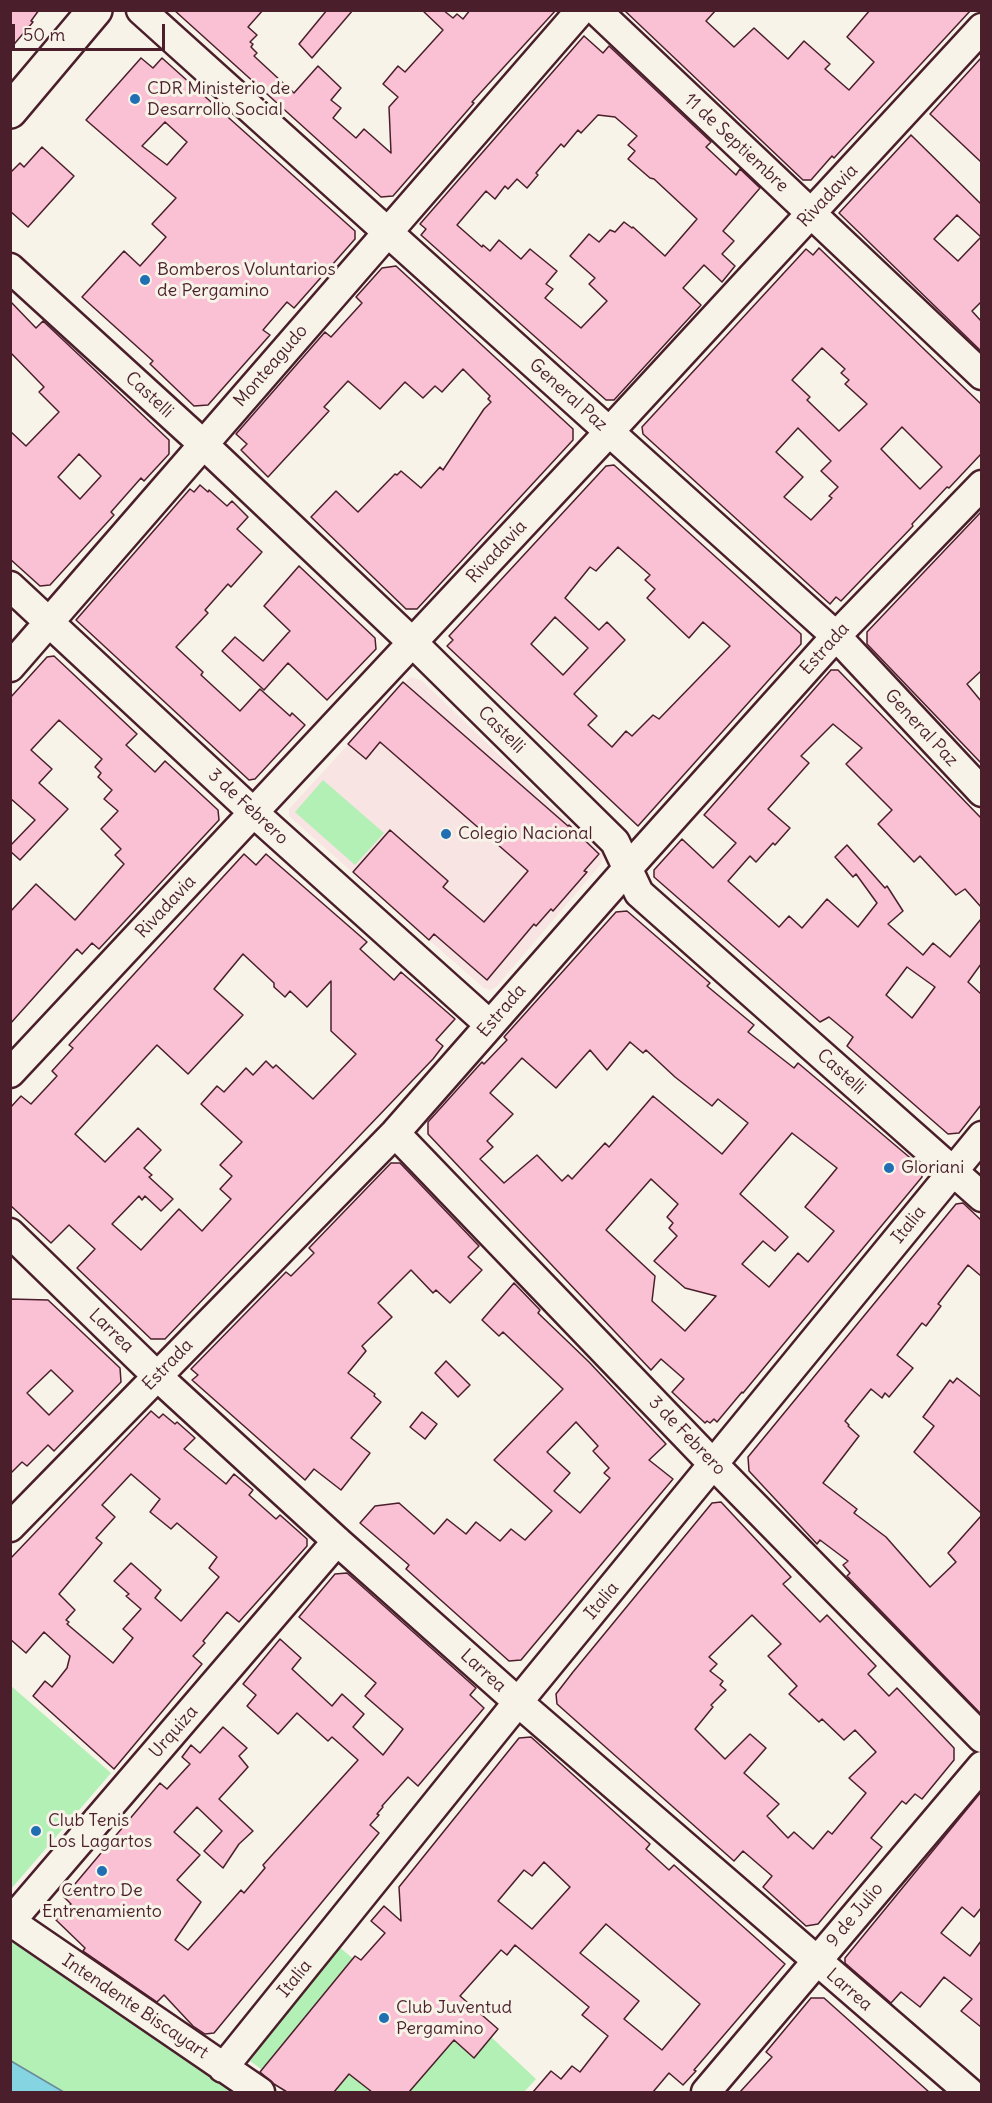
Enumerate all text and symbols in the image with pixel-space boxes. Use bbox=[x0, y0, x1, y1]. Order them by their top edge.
scale bar bbox=[15, 12, 168, 50]
text: 50 m bbox=[23, 23, 65, 46]
place label: CDR Ministerio de Desarrollo Social bbox=[147, 78, 290, 121]
street label: 11 de Septiembre bbox=[679, 89, 793, 197]
marker: CDR Ministerio de Desarrollo Social bbox=[128, 92, 142, 106]
street label: Rivadavia bbox=[793, 160, 863, 232]
place label: Bomberos Voluntarios de Pergamino bbox=[157, 259, 336, 302]
marker: Bomberos Voluntarios de Pergamino bbox=[138, 273, 152, 287]
street label: Monteagudo bbox=[229, 321, 313, 411]
street label: General Paz bbox=[524, 354, 612, 436]
street label: Castelli bbox=[120, 367, 178, 423]
street label: Rivadavia bbox=[462, 516, 532, 588]
street label: Estrada bbox=[796, 618, 854, 680]
street label: General Paz bbox=[880, 685, 962, 771]
street label: Castelli bbox=[473, 702, 529, 758]
street label: 3 de Febrero bbox=[203, 764, 293, 850]
place label: Colegio Nacional bbox=[458, 823, 593, 845]
marker: Colegio Nacional bbox=[439, 827, 453, 841]
street label: Rivadavia bbox=[131, 871, 201, 943]
street label: Estrada bbox=[473, 980, 531, 1042]
street label: Castelli bbox=[812, 1045, 870, 1099]
place label: Gloriani bbox=[901, 1157, 964, 1179]
marker: Gloriani bbox=[882, 1161, 896, 1175]
street label: Italia bbox=[887, 1202, 931, 1248]
street label: Larrea bbox=[84, 1304, 138, 1358]
street label: Estrada bbox=[138, 1335, 198, 1395]
street label: 3 de Febrero bbox=[644, 1392, 730, 1480]
street label: Italia bbox=[580, 1578, 624, 1624]
street label: Larrea bbox=[456, 1645, 510, 1697]
street label: Urquiza bbox=[145, 1701, 203, 1763]
place label: Club Tenis Los Lagartos bbox=[48, 1810, 152, 1852]
marker: Club Tenis Los Lagartos bbox=[29, 1824, 43, 1838]
marker: Centro De Entrenamiento bbox=[95, 1864, 109, 1878]
street label: 9 de Julio bbox=[822, 1879, 888, 1951]
place label: Centro De Entrenamiento bbox=[42, 1880, 162, 1922]
street label: Intendente Biscayart bbox=[58, 1950, 212, 2064]
street label: Italia bbox=[273, 1956, 317, 2002]
street label: Larrea bbox=[822, 1964, 876, 2016]
place label: Club Juventud Pergamino bbox=[396, 1997, 512, 2040]
marker: Club Juventud Pergamino bbox=[377, 2011, 391, 2025]

